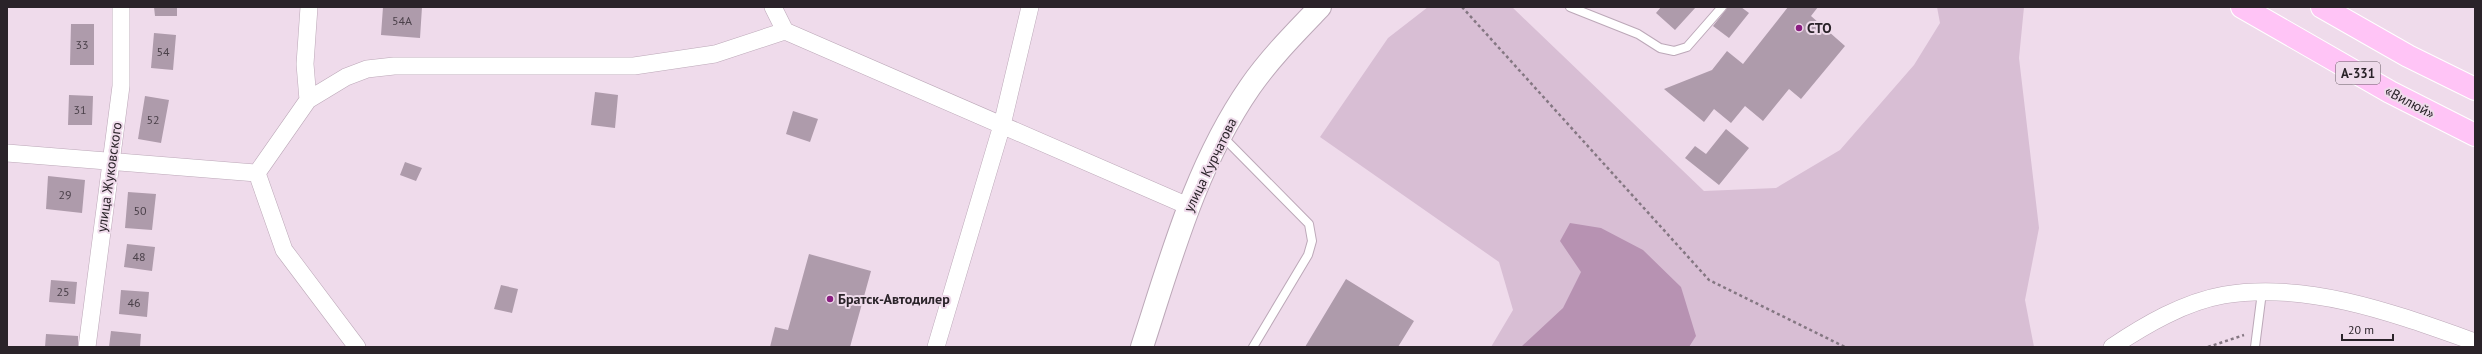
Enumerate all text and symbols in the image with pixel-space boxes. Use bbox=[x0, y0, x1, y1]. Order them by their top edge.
house number: 54А bbox=[392, 13, 412, 28]
place label: СТО bbox=[1807, 19, 1832, 37]
marker: СТО bbox=[1794, 23, 1804, 33]
house number: 33 bbox=[75, 37, 89, 52]
house number: 54 bbox=[156, 44, 170, 59]
road number: А-331 bbox=[2336, 62, 2380, 84]
street label: «Вилюй» bbox=[2382, 81, 2438, 123]
house number: 31 bbox=[73, 102, 87, 117]
house number: 52 bbox=[146, 112, 160, 127]
street label: улица Курчатова bbox=[1179, 115, 1241, 215]
street label: улица Жуковского bbox=[92, 121, 126, 233]
house number: 29 bbox=[58, 187, 72, 202]
house number: 50 bbox=[133, 203, 147, 218]
house number: 48 bbox=[132, 249, 146, 264]
house number: 25 bbox=[56, 284, 70, 299]
place label: Братск-Автодилер bbox=[838, 290, 950, 308]
marker: Братск-Автодилер bbox=[825, 294, 835, 304]
house number: 46 bbox=[127, 295, 141, 310]
scale bar bbox=[2342, 316, 2393, 342]
text: 20 m bbox=[2348, 322, 2374, 337]

